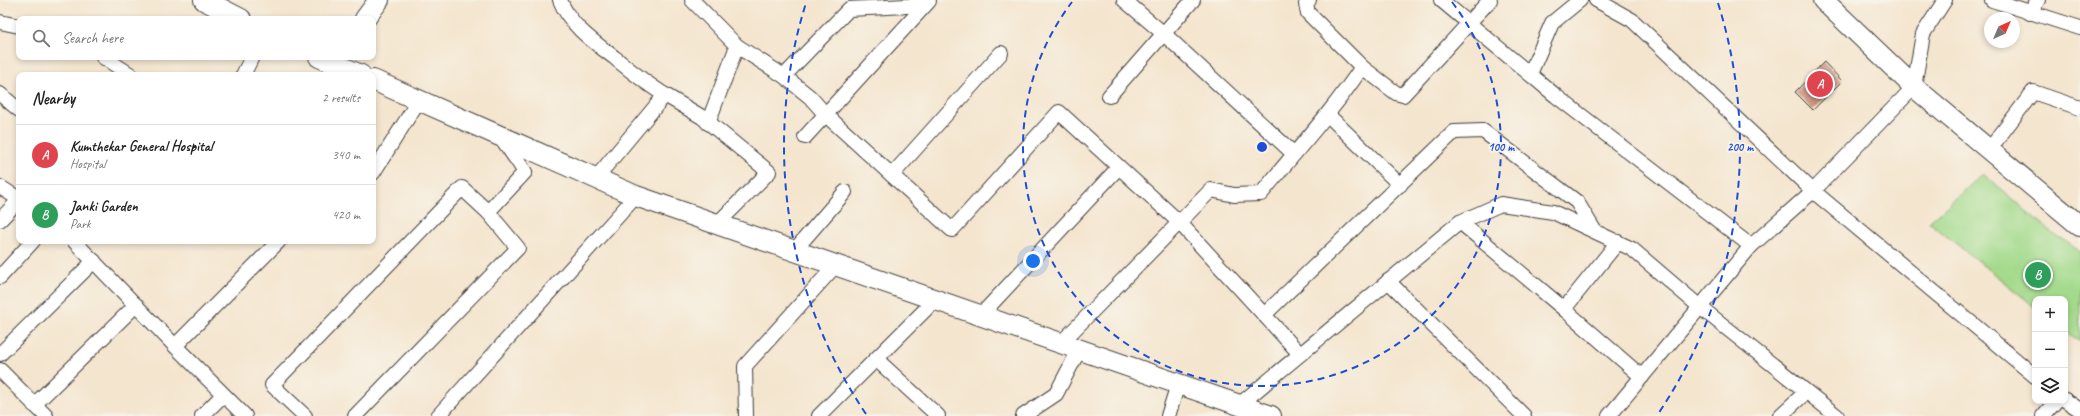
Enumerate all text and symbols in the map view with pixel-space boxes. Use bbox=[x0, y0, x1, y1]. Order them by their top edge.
north arrow bbox=[1984, 12, 2020, 48]
search box bbox=[16, 16, 376, 60]
icon: search bbox=[30, 27, 52, 49]
text: Search here bbox=[62, 29, 123, 48]
pin: A bbox=[1807, 69, 1833, 99]
text: Nearby bbox=[32, 88, 75, 109]
text: 2 results bbox=[322, 90, 360, 106]
text: Kumthekar General Hospital bbox=[70, 137, 213, 156]
text: 100 m bbox=[1488, 139, 1515, 155]
text: 200 m bbox=[1727, 139, 1754, 155]
centre of rings bbox=[1255, 140, 1269, 154]
text: A bbox=[42, 147, 48, 163]
text: 340 m bbox=[332, 147, 360, 163]
text: Hospital bbox=[70, 156, 106, 172]
text: Janki Garden bbox=[70, 197, 138, 216]
text: B bbox=[42, 207, 48, 223]
text: 420 m bbox=[332, 207, 360, 223]
text: Park bbox=[70, 216, 91, 232]
your location bbox=[1023, 251, 1043, 271]
pin: B bbox=[2025, 260, 2051, 290]
map controls bbox=[2032, 296, 2068, 404]
button: + bbox=[2032, 296, 2068, 332]
button: − bbox=[2032, 332, 2068, 368]
button: layers bbox=[2032, 368, 2068, 404]

